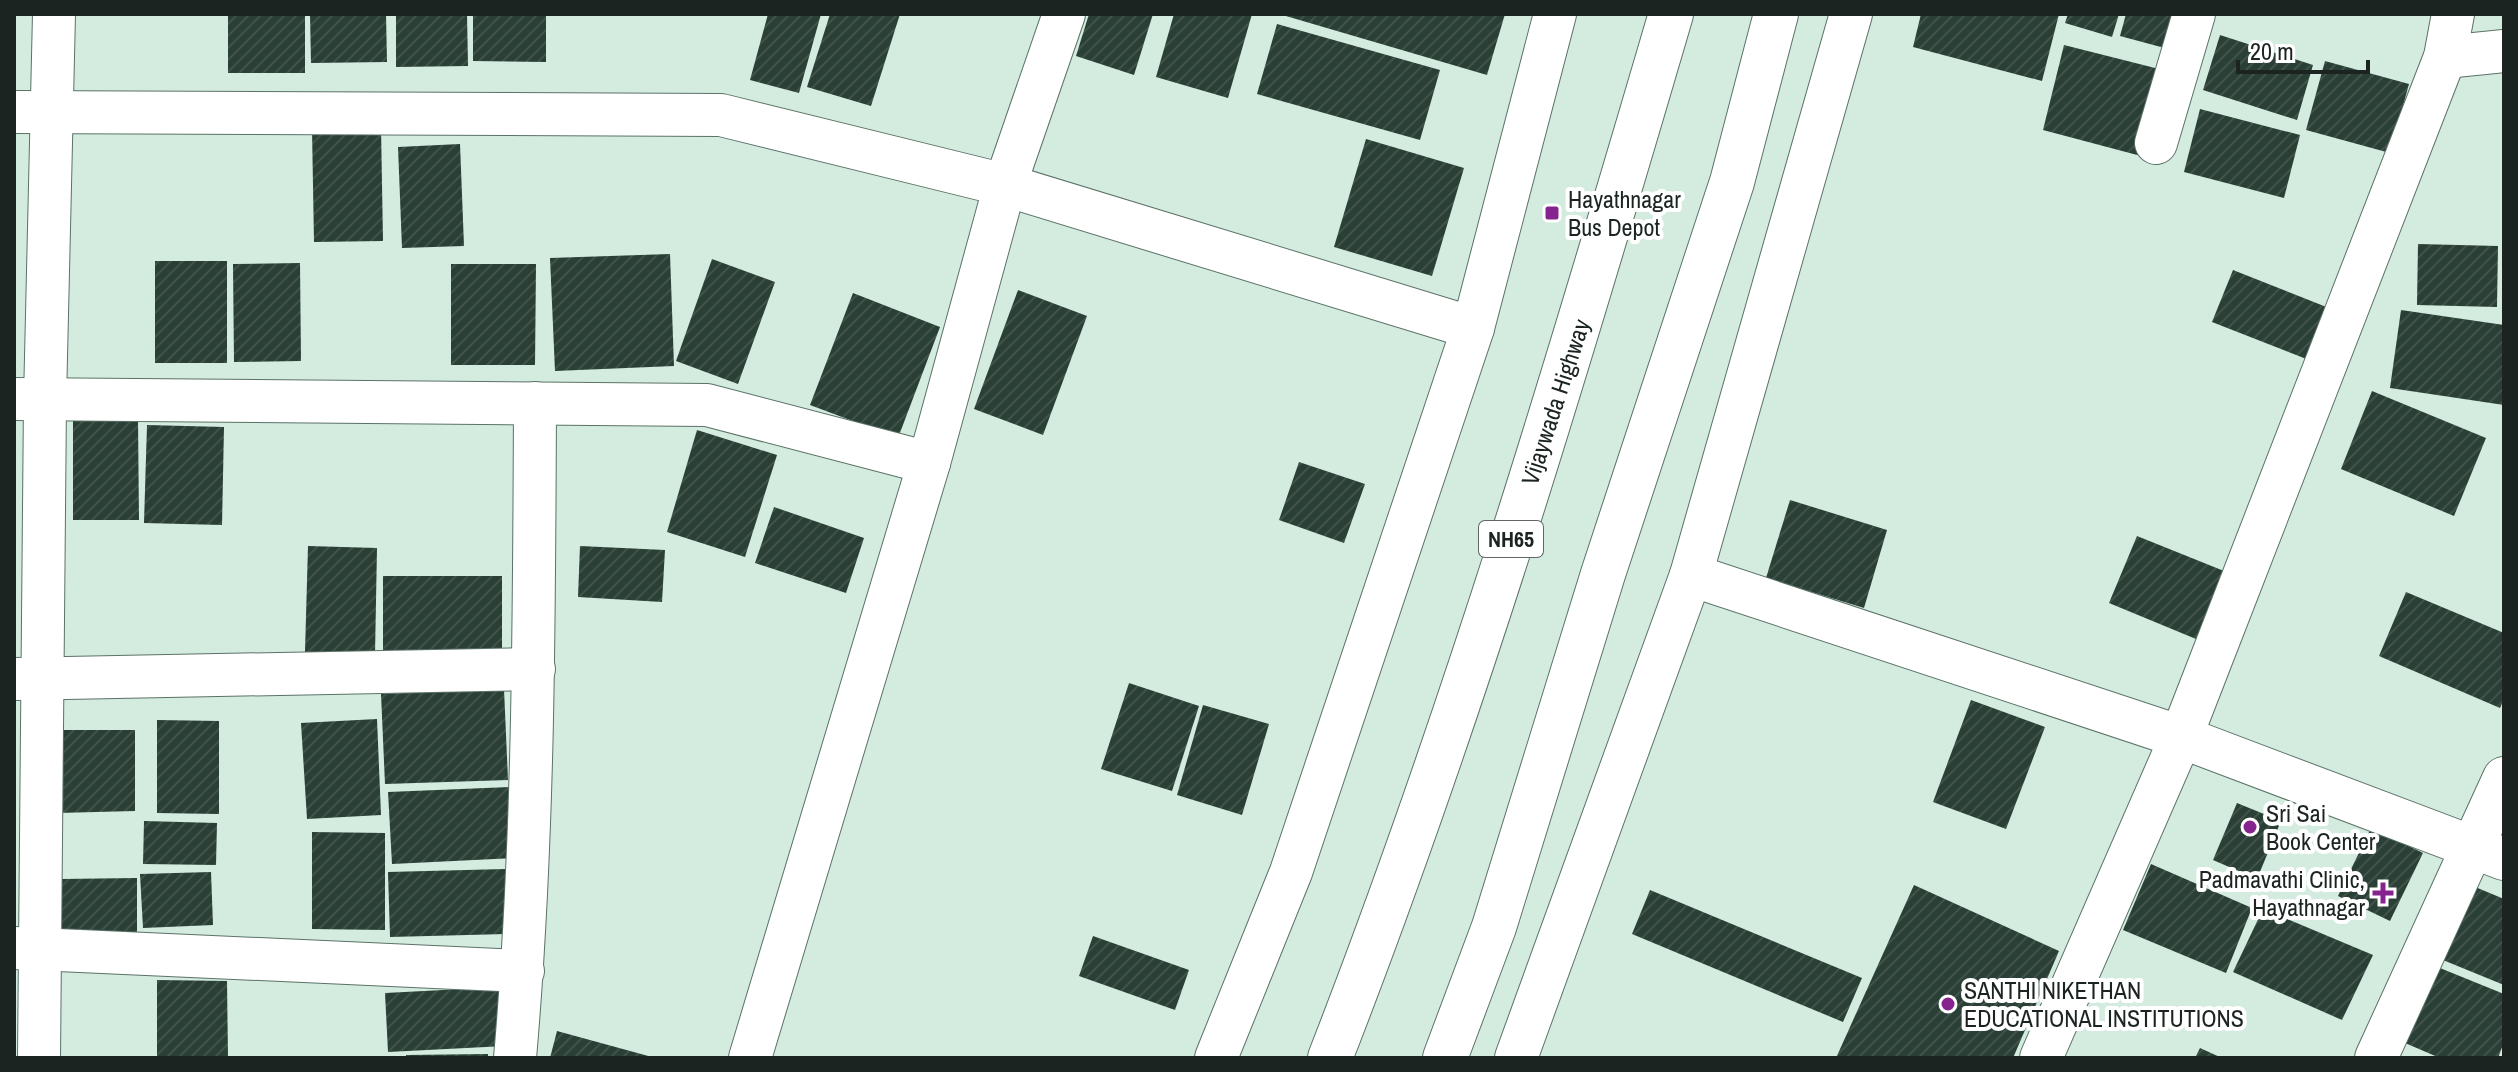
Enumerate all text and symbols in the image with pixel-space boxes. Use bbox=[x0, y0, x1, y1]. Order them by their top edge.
scale bar bbox=[2238, 24, 2368, 74]
text: 20 m bbox=[2250, 35, 2294, 67]
place label: Hayathnagar Bus Depot bbox=[1568, 183, 1681, 243]
marker: Hayathnagar Bus Depot bbox=[1543, 204, 1561, 222]
street label: Vijaywada Highway bbox=[1513, 315, 1597, 489]
road number: NH65 bbox=[1479, 521, 1543, 557]
place label: Sri Sai Book Center bbox=[2266, 797, 2376, 857]
marker: Sri Sai Book Center bbox=[2241, 818, 2259, 836]
place label: Padmavathi Clinic, Hayathnagar bbox=[2199, 863, 2365, 923]
marker: Padmavathi Clinic, Hayathnagar bbox=[2372, 882, 2394, 904]
place label: SANTHI NIKETHAN EDUCATIONAL INSTITUTIONS bbox=[1964, 974, 2244, 1034]
marker: SANTHI NIKETHAN EDUCATIONAL INSTITUTIONS bbox=[1939, 995, 1957, 1013]

